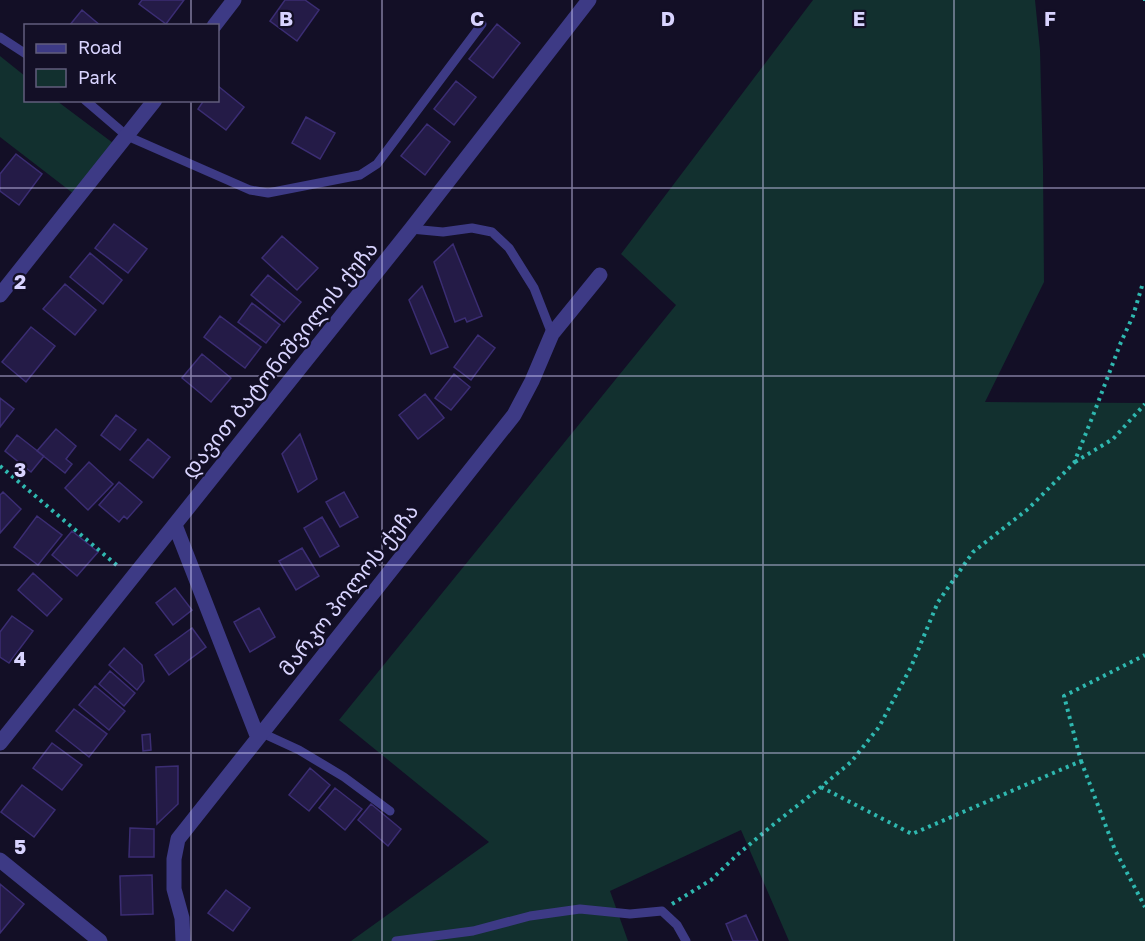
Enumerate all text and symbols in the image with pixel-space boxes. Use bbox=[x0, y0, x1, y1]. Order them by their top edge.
text: B bbox=[279, 6, 293, 30]
text: C bbox=[470, 6, 484, 30]
text: D bbox=[661, 6, 675, 30]
text: E bbox=[853, 6, 865, 30]
text: F bbox=[1044, 6, 1056, 30]
legend bbox=[24, 24, 219, 102]
text: Road bbox=[78, 36, 122, 58]
text: Park bbox=[78, 66, 117, 88]
street label: დავით ბატონიშვილის ქუჩა bbox=[175, 236, 384, 484]
text: 2 bbox=[14, 269, 26, 293]
text: 3 bbox=[14, 457, 26, 481]
street label: მარკო პოლოს ქუჩა bbox=[273, 498, 424, 681]
text: 4 bbox=[14, 646, 26, 670]
text: 5 bbox=[14, 834, 26, 858]

